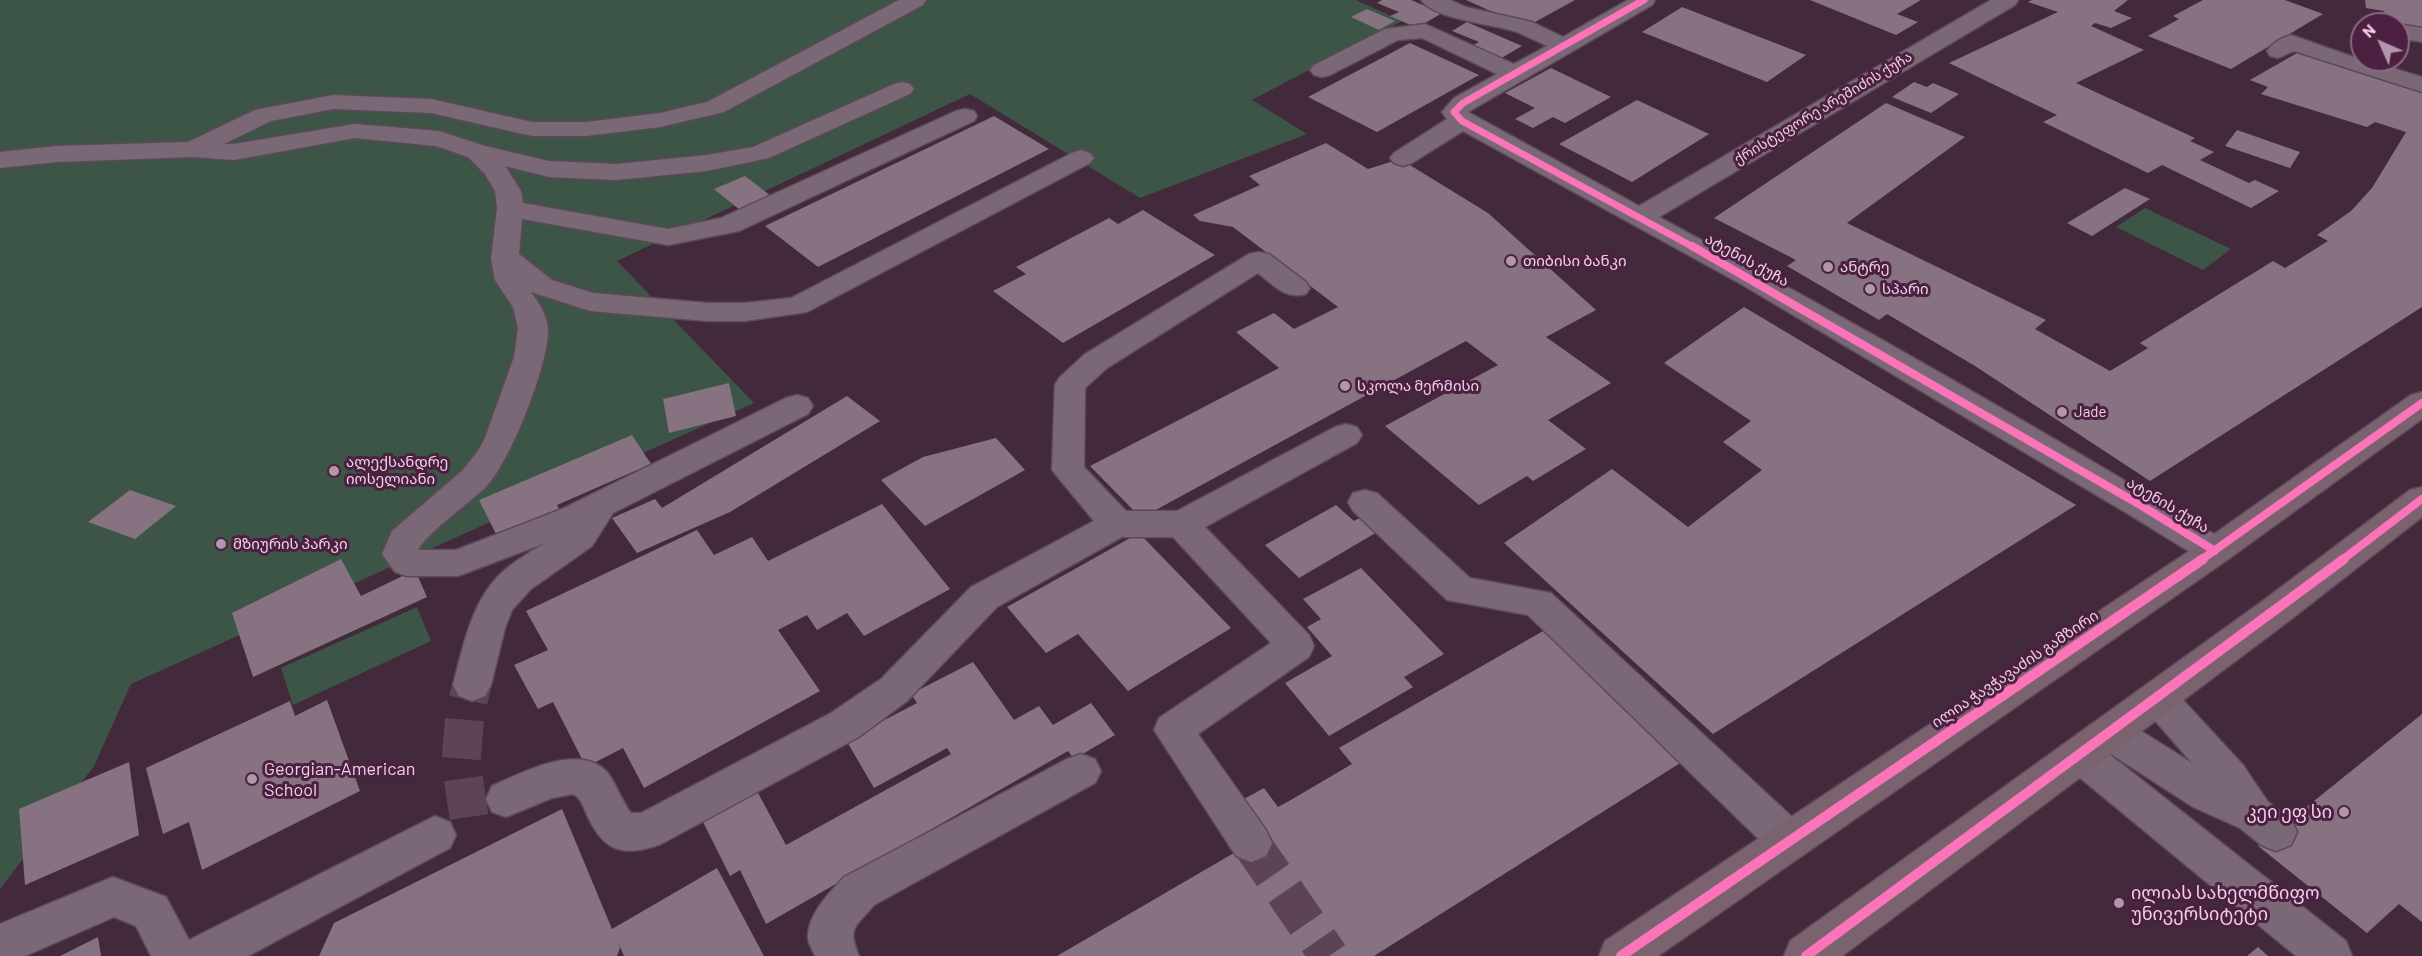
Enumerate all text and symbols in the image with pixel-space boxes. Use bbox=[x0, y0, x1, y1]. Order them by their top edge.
north arrow bbox=[2350, 12, 2410, 72]
text: N bbox=[2358, 20, 2379, 41]
street label: ქრისტეფორე არეშიძის ქუჩა bbox=[1731, 48, 1915, 168]
street label: ატენის ქუჩა bbox=[1702, 230, 1792, 290]
place label: თიბისი ბანკი bbox=[1523, 252, 1627, 270]
marker: თიბისი ბანკი bbox=[1504, 254, 1518, 268]
place label: ანტრე bbox=[1840, 258, 1890, 276]
marker: ანტრე bbox=[1821, 260, 1835, 274]
place label: სპარი bbox=[1882, 280, 1929, 298]
marker: სპარი bbox=[1863, 282, 1877, 296]
place label: სკოლა მერმისი bbox=[1357, 377, 1479, 395]
marker: სკოლა მერმისი bbox=[1338, 379, 1352, 393]
place label: Jade bbox=[2074, 403, 2107, 421]
marker: Jade bbox=[2055, 405, 2069, 419]
place label: ალექსანდრე იოსელიანი bbox=[346, 453, 448, 488]
marker: ალექსანდრე იოსელიანი bbox=[327, 464, 341, 478]
street label: ატენის ქუჩა bbox=[2123, 473, 2213, 537]
place label: მზიურის პარკი bbox=[233, 535, 348, 553]
marker: მზიურის პარკი bbox=[214, 537, 228, 551]
street label: ილია ჭავჭავაძის გამზირი bbox=[1928, 606, 2102, 732]
place label: Georgian-American School bbox=[264, 758, 416, 800]
marker: Georgian-American School bbox=[245, 772, 259, 786]
place label: კეი ეფ სი bbox=[2246, 801, 2332, 823]
marker: კეი ეფ სი bbox=[2337, 805, 2351, 819]
place label: ილიას სახელმწიფო უნივერსიტეტი bbox=[2131, 882, 2319, 924]
marker: ილიას სახელმწიფო უნივერსიტეტი bbox=[2112, 896, 2126, 910]

